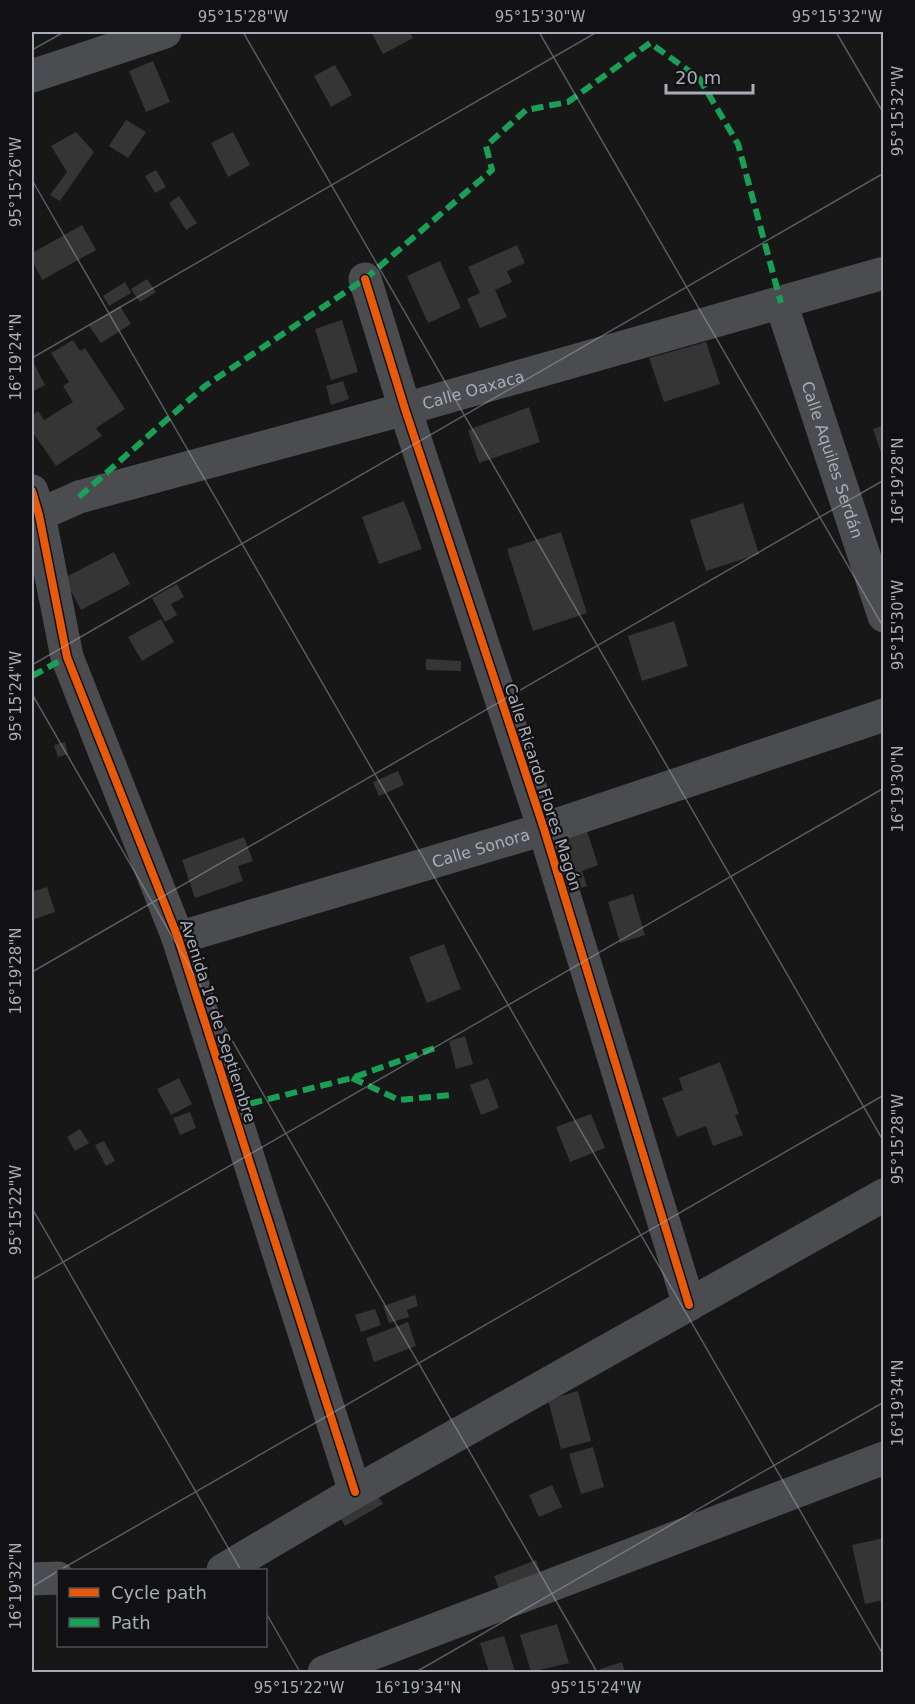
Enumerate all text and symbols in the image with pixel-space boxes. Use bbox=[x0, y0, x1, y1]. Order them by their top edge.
text: 95°15'28"W bbox=[198, 8, 288, 26]
text: 95°15'30"W bbox=[495, 8, 585, 26]
text: 95°15'32"W bbox=[792, 8, 882, 26]
scale bar bbox=[666, 57, 753, 95]
text: 95°15'32"W bbox=[889, 66, 907, 156]
text: 20 m bbox=[675, 67, 721, 88]
text: 95°15'26"W bbox=[7, 137, 25, 227]
text: 16°19'24"N bbox=[7, 313, 25, 401]
street label: Calle Oaxaca bbox=[420, 366, 526, 413]
street label: Calle Aquiles Serdán bbox=[798, 379, 867, 541]
text: 16°19'28"N bbox=[889, 437, 907, 525]
text: 95°15'30"W bbox=[889, 580, 907, 670]
text: 95°15'24"W bbox=[7, 651, 25, 741]
street label: Calle Ricardo Flores Magón bbox=[500, 681, 586, 893]
text: 16°19'30"N bbox=[889, 745, 907, 833]
street label: Calle Sonora bbox=[430, 824, 532, 871]
street label: Avenida 16 de Septiembre bbox=[176, 917, 260, 1125]
text: 16°19'28"N bbox=[7, 927, 25, 1015]
text: 95°15'28"W bbox=[889, 1094, 907, 1184]
text: 95°15'22"W bbox=[7, 1165, 25, 1255]
text: 16°19'34"N bbox=[889, 1359, 907, 1447]
text: 16°19'32"N bbox=[7, 1542, 25, 1630]
legend bbox=[57, 1569, 267, 1647]
text: Cycle path bbox=[111, 1582, 207, 1603]
text: Path bbox=[111, 1612, 151, 1633]
text: 95°15'22"W bbox=[254, 1679, 344, 1697]
text: 16°19'34"N bbox=[374, 1679, 462, 1697]
text: 95°15'24"W bbox=[551, 1679, 641, 1697]

